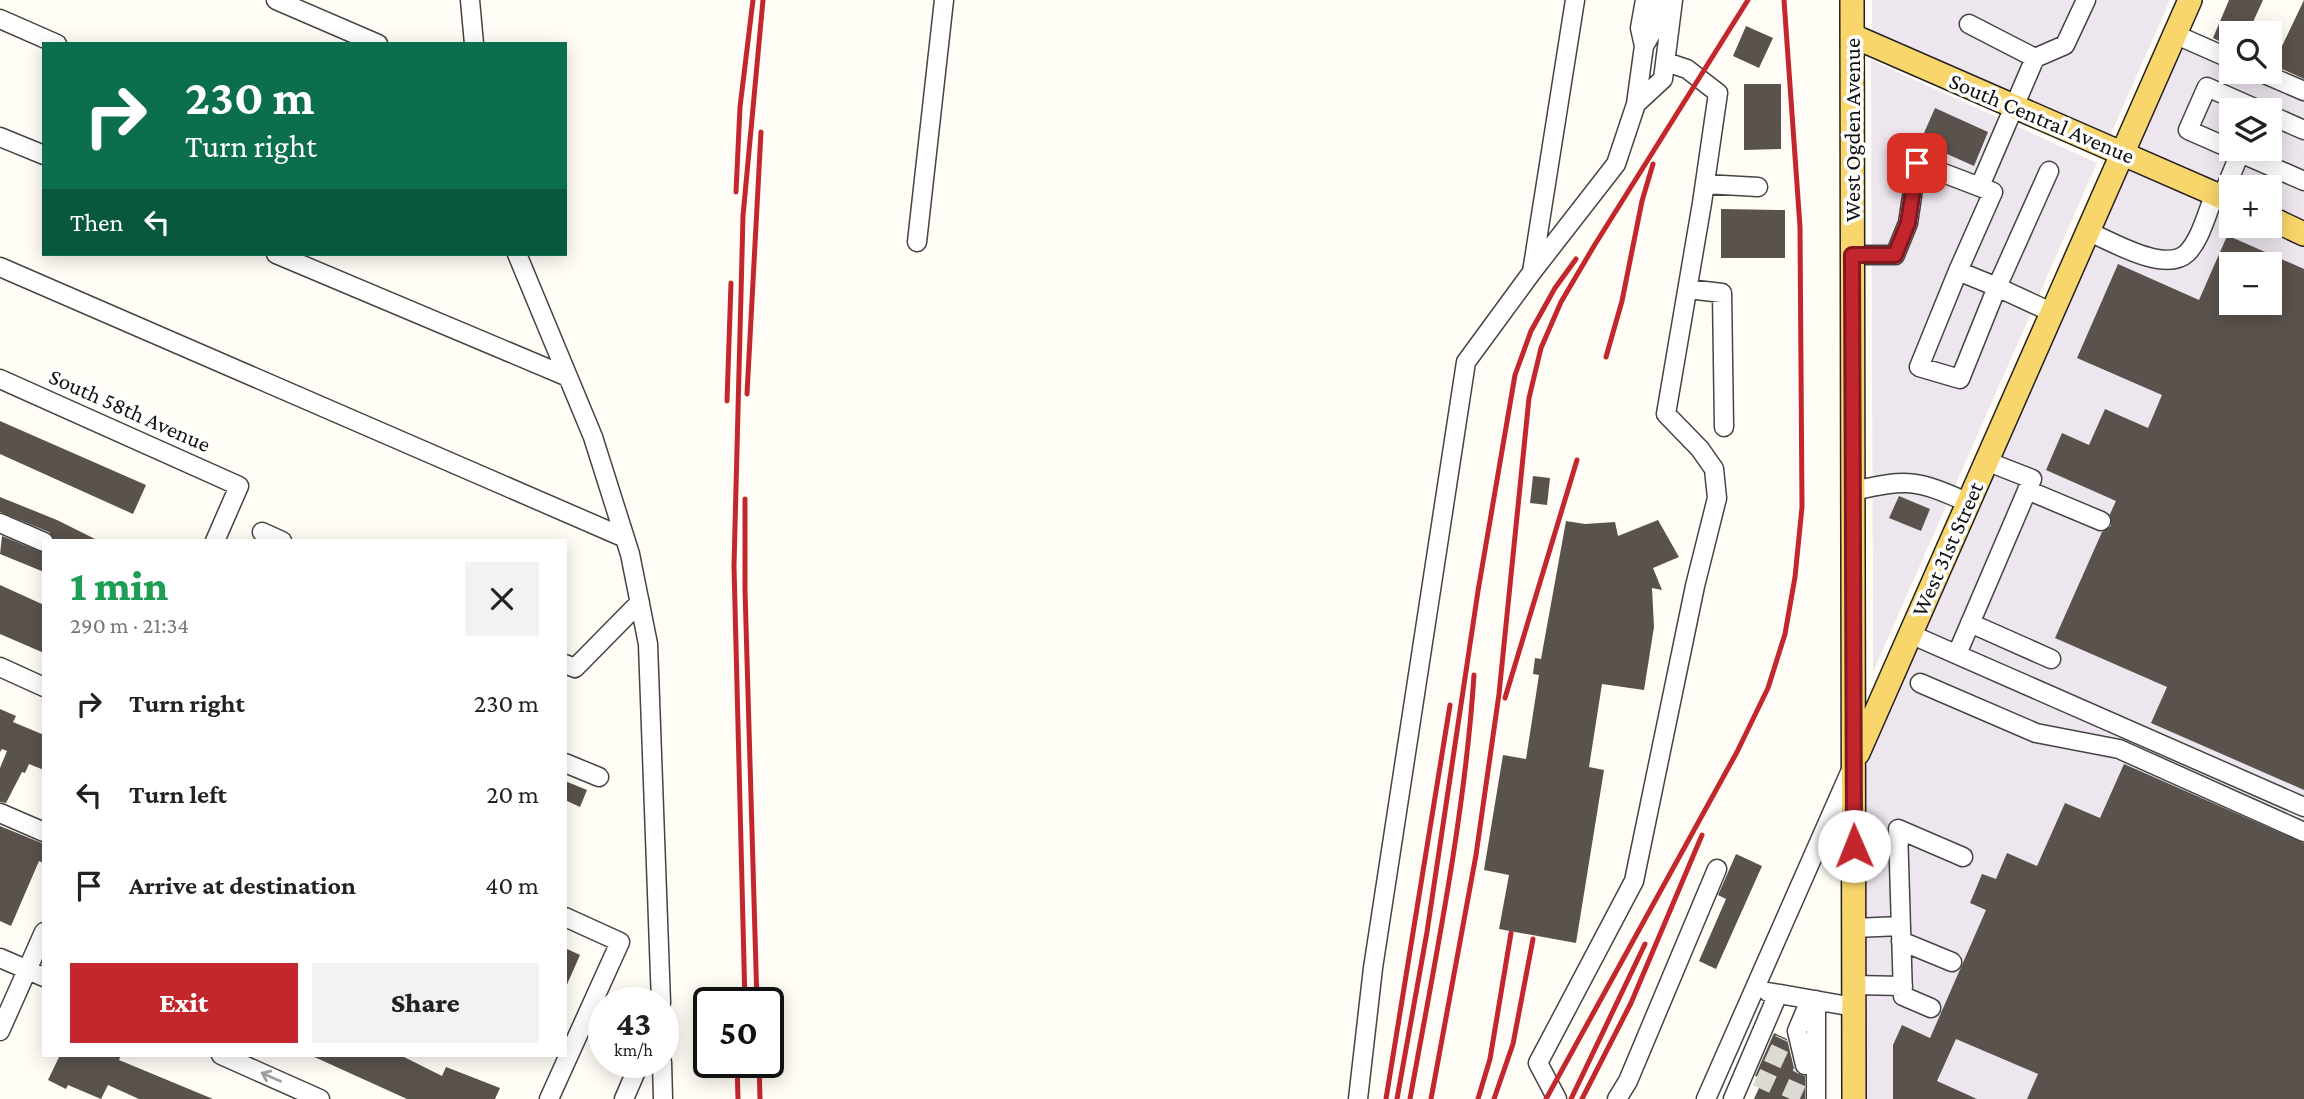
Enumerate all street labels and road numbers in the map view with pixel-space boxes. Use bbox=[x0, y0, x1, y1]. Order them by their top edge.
street label: West Ogden Avenue bbox=[1839, 38, 1865, 222]
street label: South Central Avenue bbox=[1945, 67, 2139, 169]
street label: South 58th Avenue bbox=[45, 363, 215, 457]
street label: West 31st Street bbox=[1906, 477, 1988, 620]

